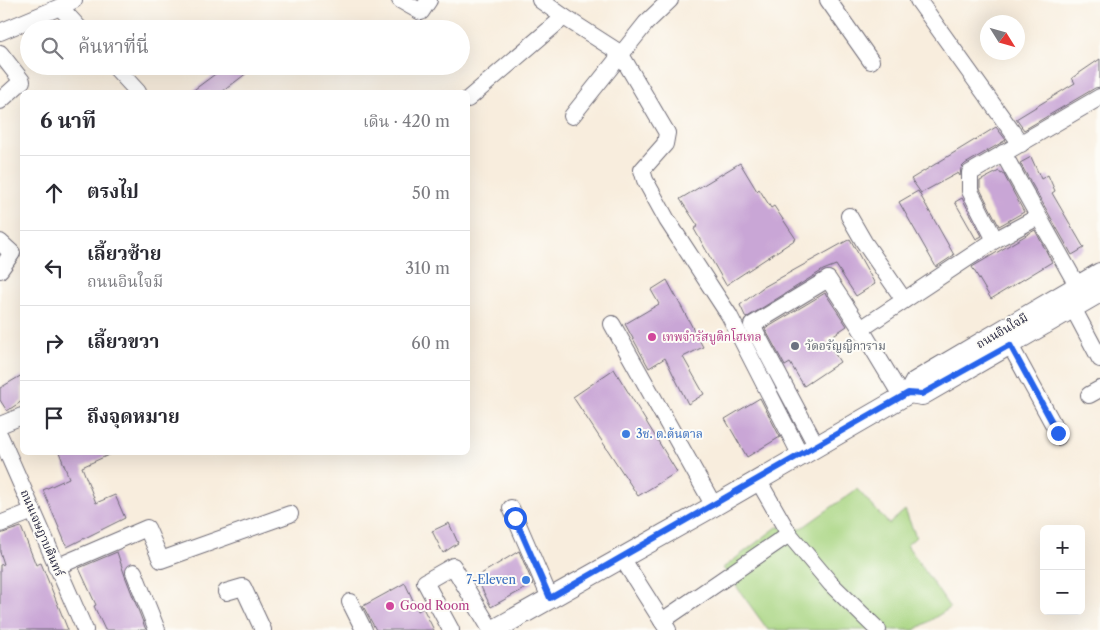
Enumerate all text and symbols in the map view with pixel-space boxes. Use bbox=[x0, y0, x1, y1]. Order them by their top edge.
north arrow bbox=[980, 15, 1025, 60]
search box bbox=[20, 20, 470, 75]
icon: search bbox=[38, 34, 66, 62]
text: ค้นหาที่นี่ bbox=[78, 35, 149, 58]
text: 6 นาที bbox=[40, 108, 96, 133]
text: เดิน · 420 m bbox=[363, 111, 450, 131]
icon: ahead bbox=[40, 179, 68, 207]
text: ตรงไป bbox=[87, 180, 139, 203]
text: 50 m bbox=[412, 183, 450, 203]
text: เลี้ยวซ้าย bbox=[87, 242, 161, 265]
icon: left bbox=[40, 254, 68, 282]
text: 310 m bbox=[405, 258, 450, 278]
text: ถนนอินใจมี bbox=[87, 271, 163, 291]
street label: ถนนอินใจมี bbox=[973, 309, 1030, 351]
place label: เทพจำรัสบูติกโฮเทล bbox=[662, 328, 762, 345]
icon: right bbox=[40, 329, 68, 357]
text: เลี้ยวขวา bbox=[87, 330, 159, 353]
marker: เทพจำรัสบูติกโฮเทล bbox=[646, 331, 658, 343]
text: 60 m bbox=[411, 333, 450, 353]
place label: วัดอรัญญิการาม bbox=[805, 338, 886, 353]
marker: วัดอรัญญิการาม bbox=[789, 340, 801, 352]
icon: arrive bbox=[40, 404, 68, 432]
text: ถึงจุดหมาย bbox=[87, 405, 180, 428]
route end bbox=[1047, 422, 1070, 445]
place label: 3ช. ต.ต้นตาล bbox=[636, 426, 703, 441]
marker: 3ช. ต.ต้นตาล bbox=[620, 428, 632, 440]
street label: ถนนเจษฎาบดินทร์ bbox=[17, 487, 68, 579]
route start bbox=[504, 507, 527, 530]
map controls bbox=[1040, 525, 1085, 615]
button: + bbox=[1040, 525, 1085, 570]
button: − bbox=[1040, 570, 1085, 615]
place label: 7-Eleven bbox=[466, 572, 516, 587]
marker: 7-Eleven bbox=[520, 574, 532, 586]
place label: Good Room bbox=[400, 598, 469, 613]
marker: Good Room bbox=[384, 600, 396, 612]

